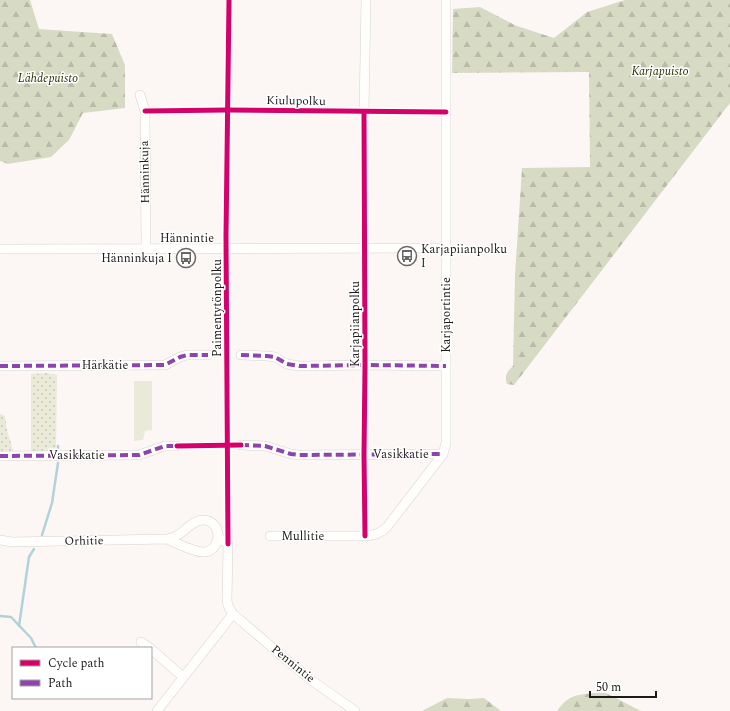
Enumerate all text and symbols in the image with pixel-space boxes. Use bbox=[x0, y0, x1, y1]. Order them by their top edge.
park label: Karjapuisto bbox=[631, 62, 689, 81]
park label: Lähdepuisto bbox=[18, 69, 78, 88]
street label: Kiulupolku bbox=[266, 91, 326, 111]
street label: Hänninkuja bbox=[135, 140, 155, 204]
street label: Hännintie bbox=[160, 229, 214, 248]
place label: Karjapiianpolku I bbox=[421, 240, 507, 273]
bus stop icon: Karjapiianpolku I bbox=[396, 245, 418, 267]
bus stop icon: Hänninkuja I bbox=[175, 247, 197, 269]
place label: Hänninkuja I bbox=[101, 249, 172, 268]
street label: Paimentytönpolku bbox=[208, 259, 227, 357]
street label: Karjaportintie bbox=[437, 277, 456, 353]
street label: Karjapiianpolku bbox=[346, 281, 365, 367]
street label: Härkätie bbox=[82, 356, 128, 375]
street label: Vasikkatie bbox=[373, 445, 429, 464]
street label: Vasikkatie bbox=[49, 446, 105, 465]
street label: Mullitie bbox=[282, 527, 325, 546]
street label: Orhitie bbox=[64, 531, 104, 551]
street label: Pennintie bbox=[267, 640, 319, 688]
legend bbox=[12, 647, 152, 699]
text: Cycle path bbox=[48, 654, 105, 673]
scale bar bbox=[590, 673, 656, 699]
text: Path bbox=[48, 674, 73, 693]
text: 50 m bbox=[596, 678, 621, 697]

